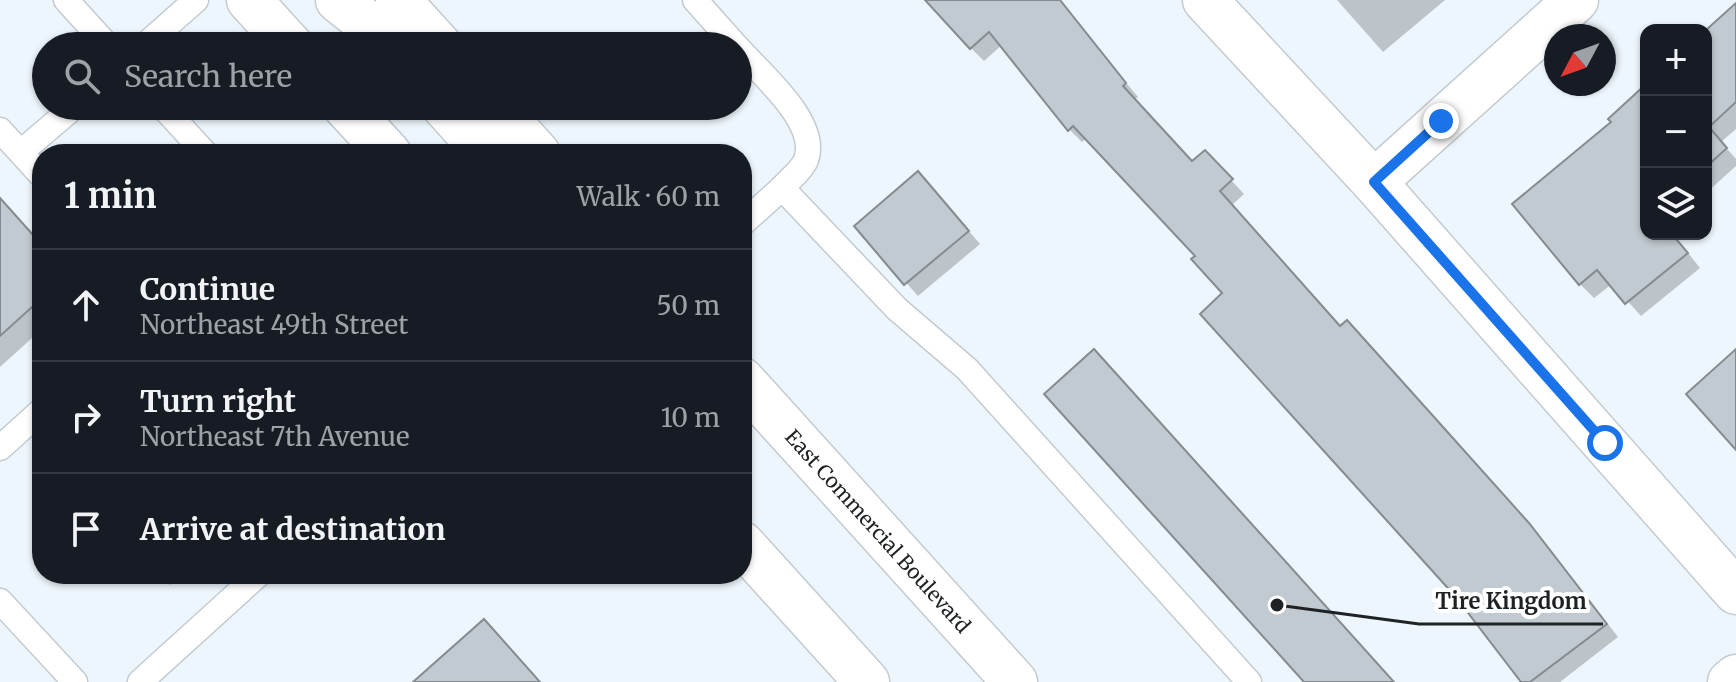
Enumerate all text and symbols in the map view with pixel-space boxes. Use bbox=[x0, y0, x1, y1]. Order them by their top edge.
north arrow bbox=[1544, 24, 1616, 96]
map controls bbox=[1640, 24, 1712, 240]
button: + bbox=[1640, 24, 1712, 96]
search box bbox=[32, 32, 752, 120]
icon: search bbox=[60, 54, 104, 98]
text: Search here bbox=[124, 57, 292, 95]
button: − bbox=[1640, 96, 1712, 168]
route end bbox=[1423, 103, 1459, 139]
button: layers bbox=[1640, 168, 1712, 240]
text: 1 min bbox=[64, 175, 157, 217]
text: Walk · 60 m bbox=[577, 180, 720, 213]
text: Continue bbox=[140, 270, 275, 308]
icon: ahead bbox=[64, 283, 108, 327]
text: 50 m bbox=[656, 289, 720, 322]
text: Northeast 49th Street bbox=[140, 308, 408, 341]
text: Turn right bbox=[140, 382, 296, 420]
icon: right bbox=[64, 395, 108, 439]
text: 10 m bbox=[661, 401, 720, 434]
text: Northeast 7th Avenue bbox=[140, 420, 409, 453]
street label: East Commercial Boulevard bbox=[780, 424, 976, 638]
route start bbox=[1587, 425, 1623, 461]
icon: arrive bbox=[64, 507, 108, 551]
text: Arrive at destination bbox=[140, 510, 446, 548]
callout: Tire Kingdom bbox=[1419, 578, 1603, 624]
text: Tire Kingdom bbox=[1435, 587, 1587, 615]

